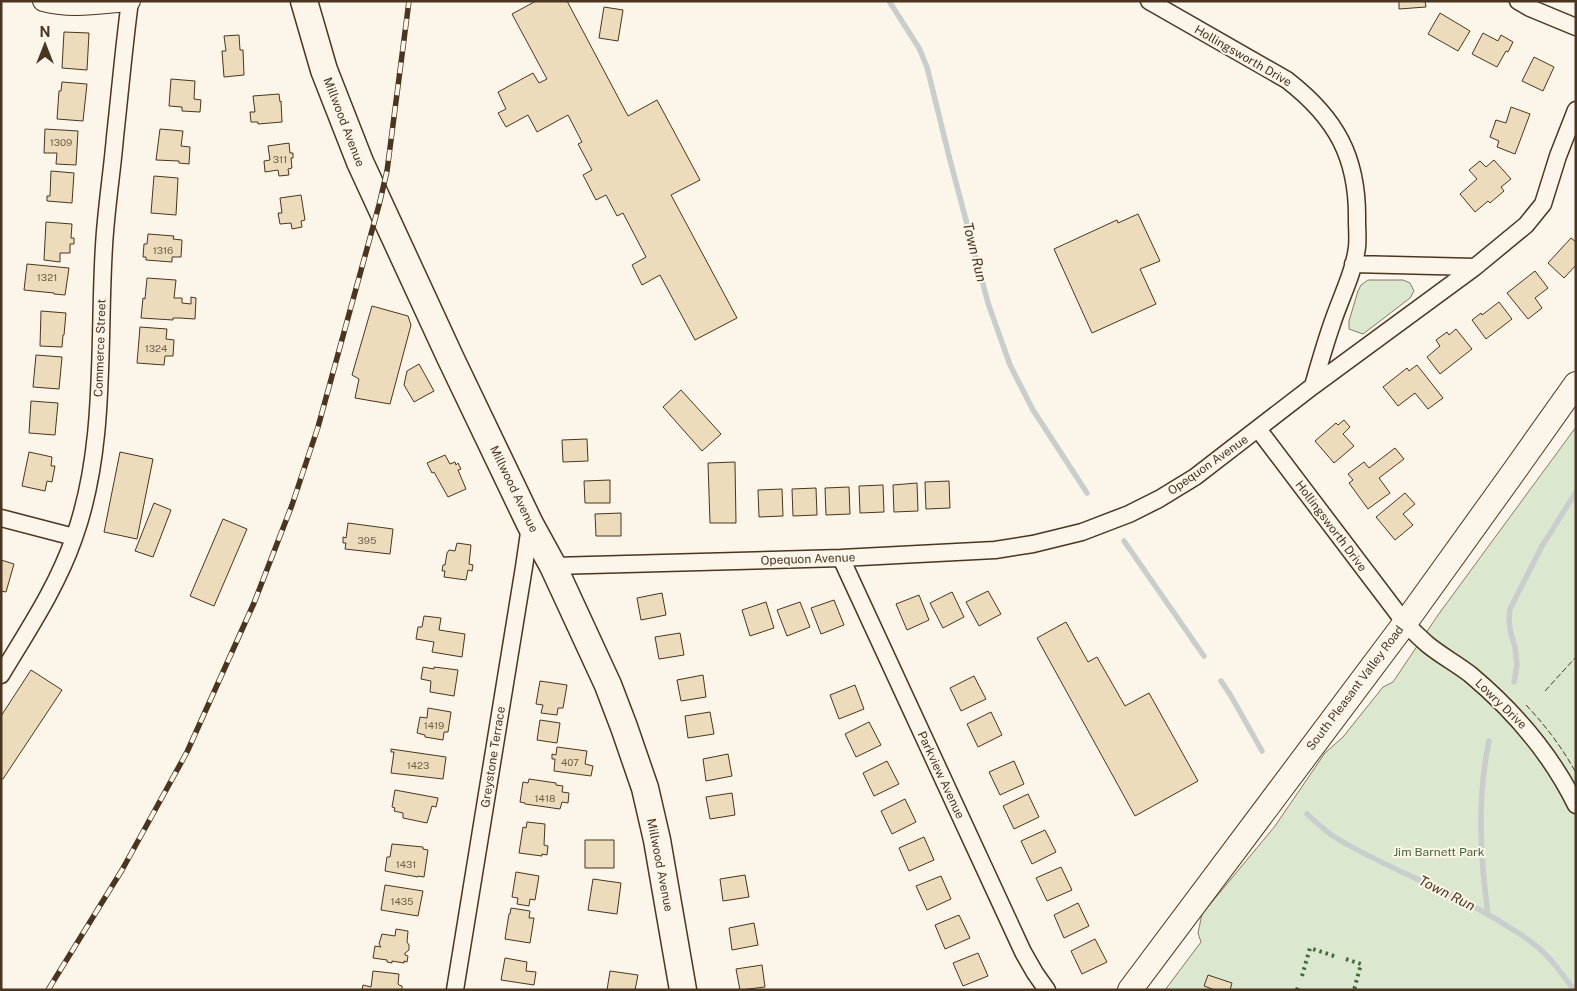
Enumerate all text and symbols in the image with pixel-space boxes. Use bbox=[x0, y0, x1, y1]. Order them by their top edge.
north arrow bbox=[20, 20, 70, 70]
street label: Hollingsworth Drive bbox=[1192, 22, 1294, 90]
text: N bbox=[40, 24, 50, 40]
street label: Millwood Avenue bbox=[321, 75, 368, 169]
house number: 1309 bbox=[50, 136, 72, 148]
house number: 311 bbox=[273, 153, 287, 165]
water label: Town Run bbox=[960, 221, 990, 284]
house number: 1316 bbox=[153, 244, 173, 256]
house number: 1321 bbox=[37, 271, 57, 283]
street label: Commerce Street bbox=[91, 298, 109, 397]
house number: 1324 bbox=[145, 342, 167, 354]
street label: Opequon Avenue bbox=[1165, 432, 1251, 498]
street label: Millwood Avenue bbox=[487, 443, 541, 535]
street label: Hollingsworth Drive bbox=[1292, 478, 1370, 574]
house number: 395 bbox=[358, 534, 376, 546]
street label: Opequon Avenue bbox=[760, 550, 856, 568]
street label: South Pleasant Valley Road bbox=[1303, 623, 1407, 753]
street label: Lowry Drive bbox=[1473, 676, 1530, 732]
street label: Greystone Terrace bbox=[478, 705, 508, 809]
house number: 1419 bbox=[424, 719, 444, 731]
street label: Parkview Avenue bbox=[915, 729, 967, 821]
house number: 407 bbox=[561, 756, 579, 768]
house number: 1423 bbox=[407, 759, 429, 771]
house number: 1418 bbox=[535, 792, 555, 804]
street label: Millwood Avenue bbox=[644, 817, 676, 913]
park label: Jim Barnett Park bbox=[1393, 845, 1485, 859]
house number: 1431 bbox=[396, 858, 416, 870]
water label: Town Run bbox=[1416, 872, 1478, 914]
house number: 1435 bbox=[390, 895, 414, 907]

